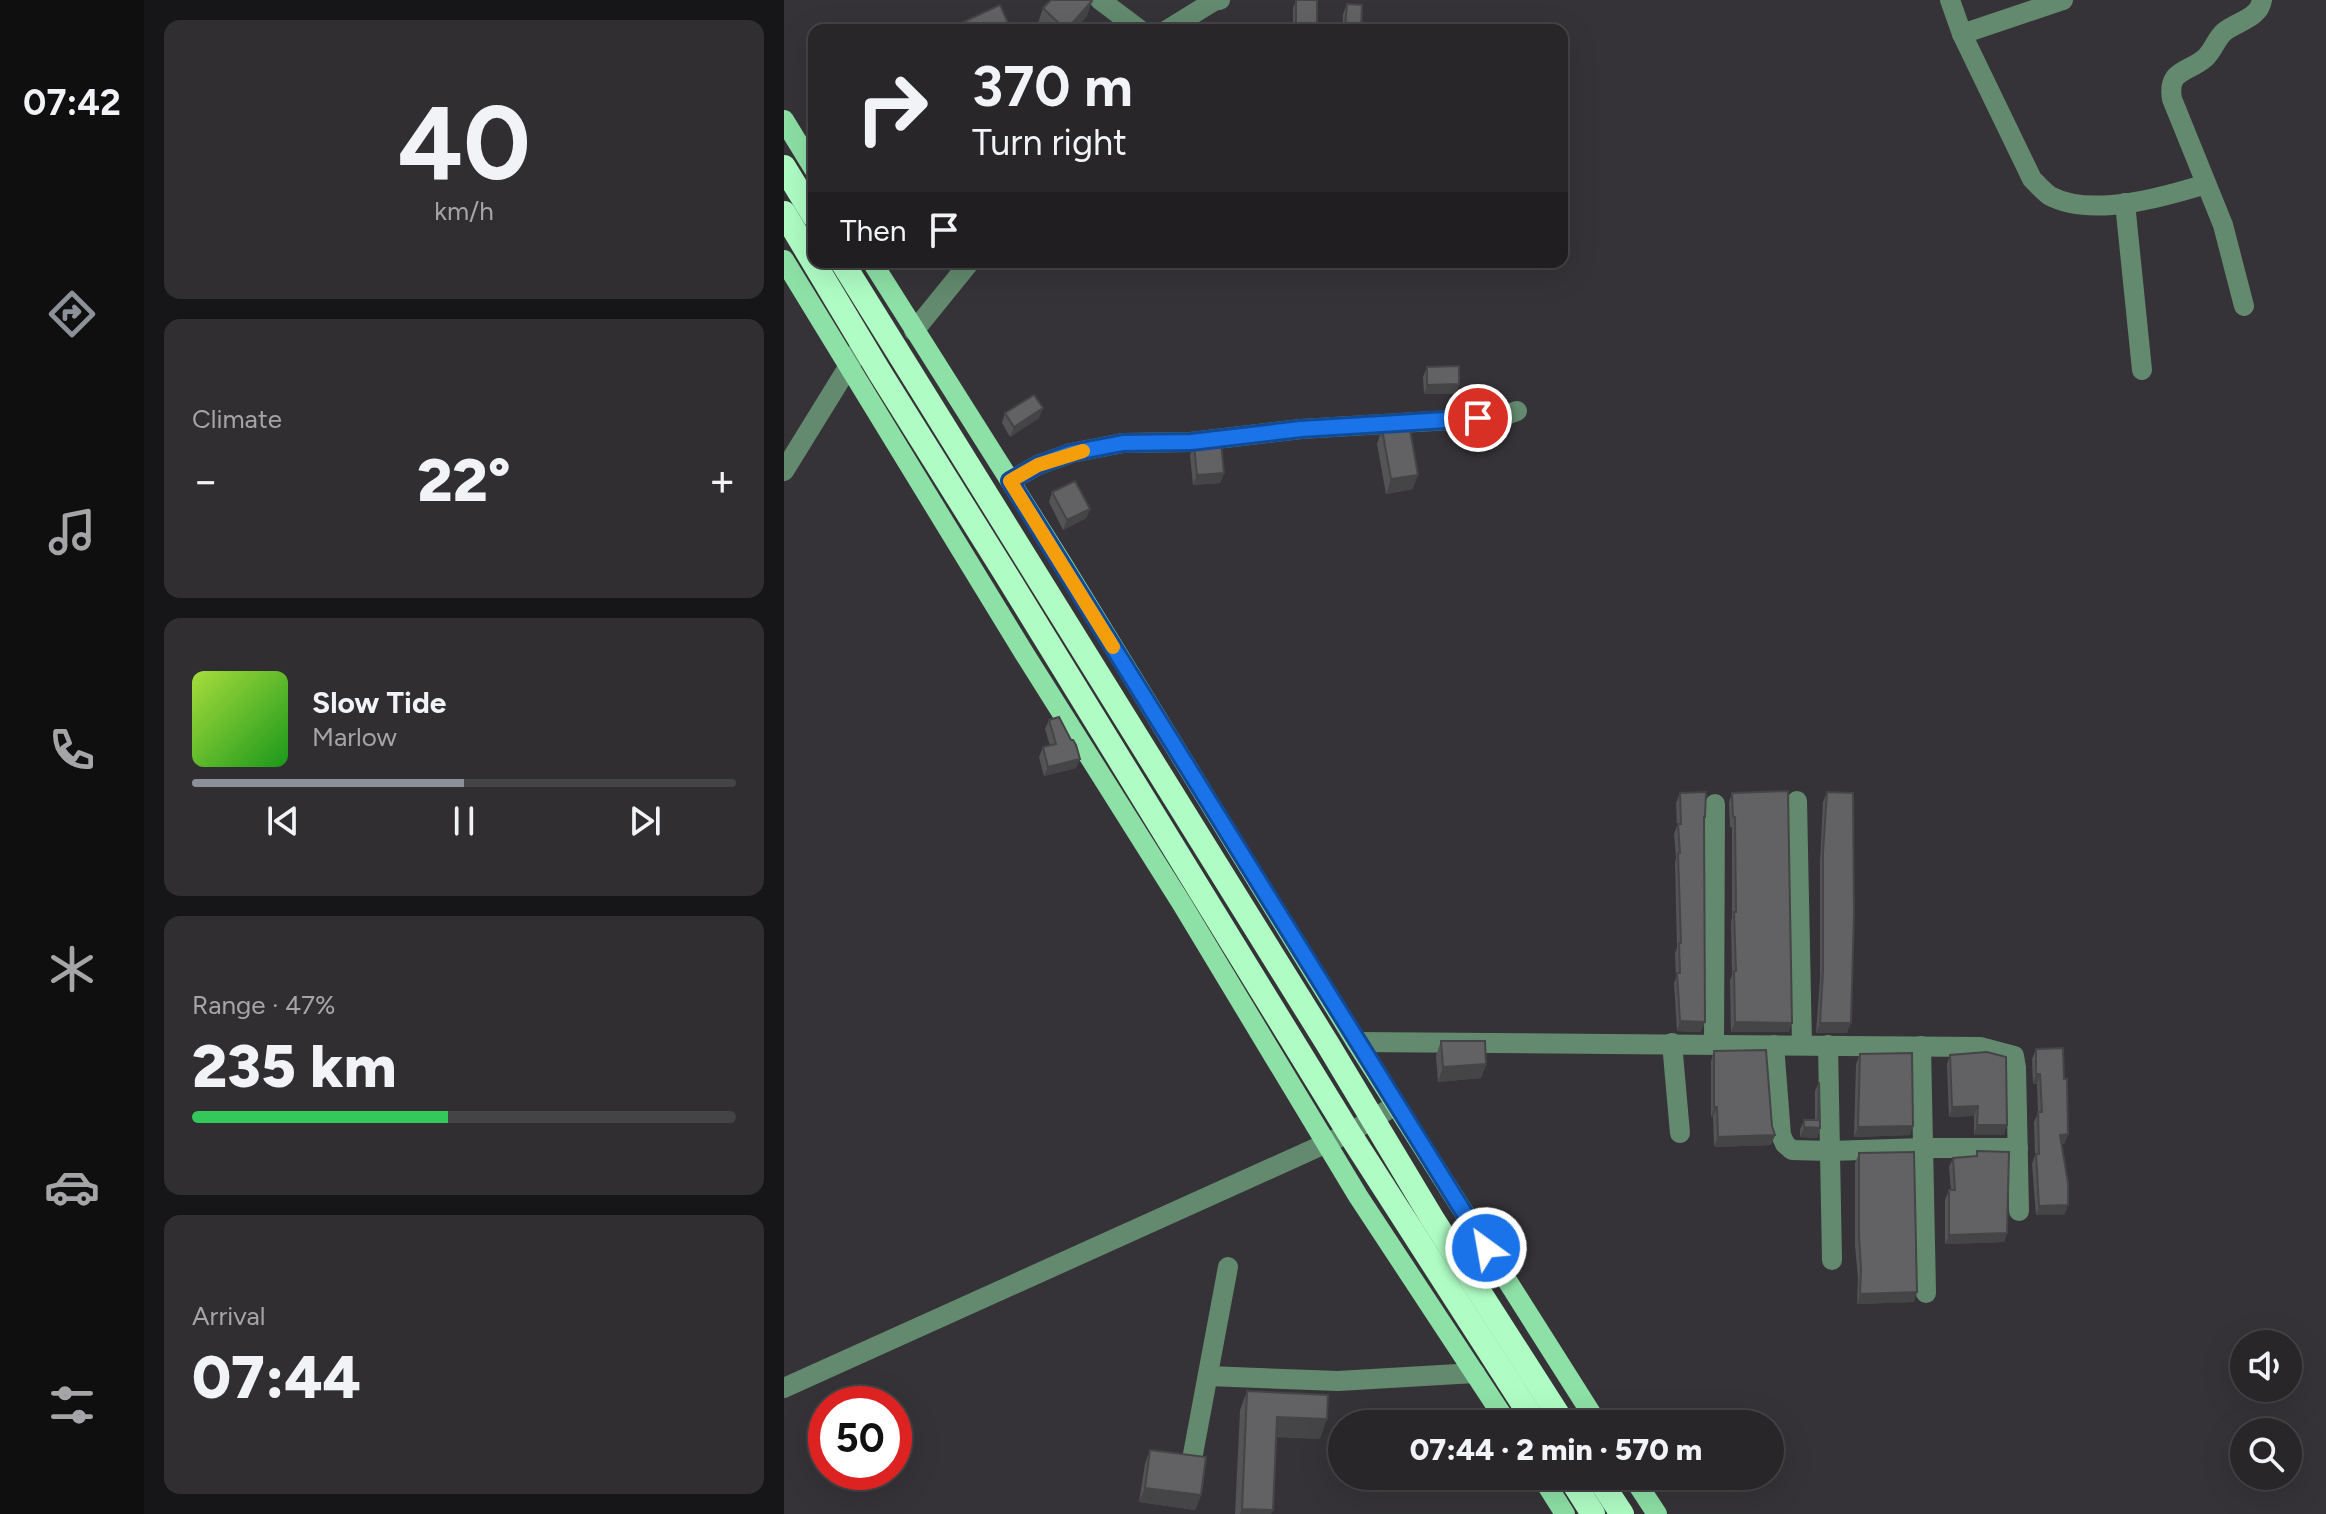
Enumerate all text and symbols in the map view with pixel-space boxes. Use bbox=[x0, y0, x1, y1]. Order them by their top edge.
text: 370 m bbox=[972, 53, 1133, 120]
icon: right bbox=[840, 56, 944, 160]
text: 40 bbox=[397, 80, 531, 205]
text: 07:42 bbox=[23, 81, 121, 124]
text: Turn right bbox=[972, 121, 1127, 164]
text: km/h bbox=[434, 195, 494, 227]
icon: arrive bbox=[922, 208, 966, 252]
text: Then bbox=[840, 212, 906, 249]
icon: directions bbox=[44, 286, 100, 342]
pin bbox=[1444, 384, 1512, 452]
icon: arrive bbox=[1456, 396, 1500, 440]
text: Climate bbox=[192, 403, 282, 435]
text: 22° bbox=[417, 444, 511, 516]
text: − bbox=[192, 454, 219, 507]
text: + bbox=[709, 454, 736, 507]
icon: music bbox=[44, 504, 100, 560]
text: Slow Tide bbox=[312, 684, 446, 721]
text: Marlow bbox=[312, 721, 397, 753]
icon: phone bbox=[44, 722, 100, 778]
icon: previous bbox=[261, 799, 305, 843]
icon: pause bbox=[442, 799, 486, 843]
icon: next bbox=[623, 799, 667, 843]
icon: climate bbox=[44, 941, 100, 997]
text: Range · 47% bbox=[192, 989, 336, 1021]
text: 235 km bbox=[192, 1030, 397, 1102]
icon: car bbox=[44, 1159, 100, 1215]
position arrow bbox=[1444, 1206, 1528, 1290]
text: Arrival bbox=[192, 1300, 265, 1332]
map controls bbox=[2230, 1330, 2302, 1490]
button: sound bbox=[2230, 1330, 2302, 1402]
text: 07:44 bbox=[192, 1341, 361, 1413]
icon: filters bbox=[44, 1377, 100, 1433]
speed limit sign: 50 bbox=[808, 1386, 912, 1490]
button: search bbox=[2230, 1418, 2302, 1490]
text: 07:44 · 2 min · 570 m bbox=[1410, 1431, 1702, 1468]

